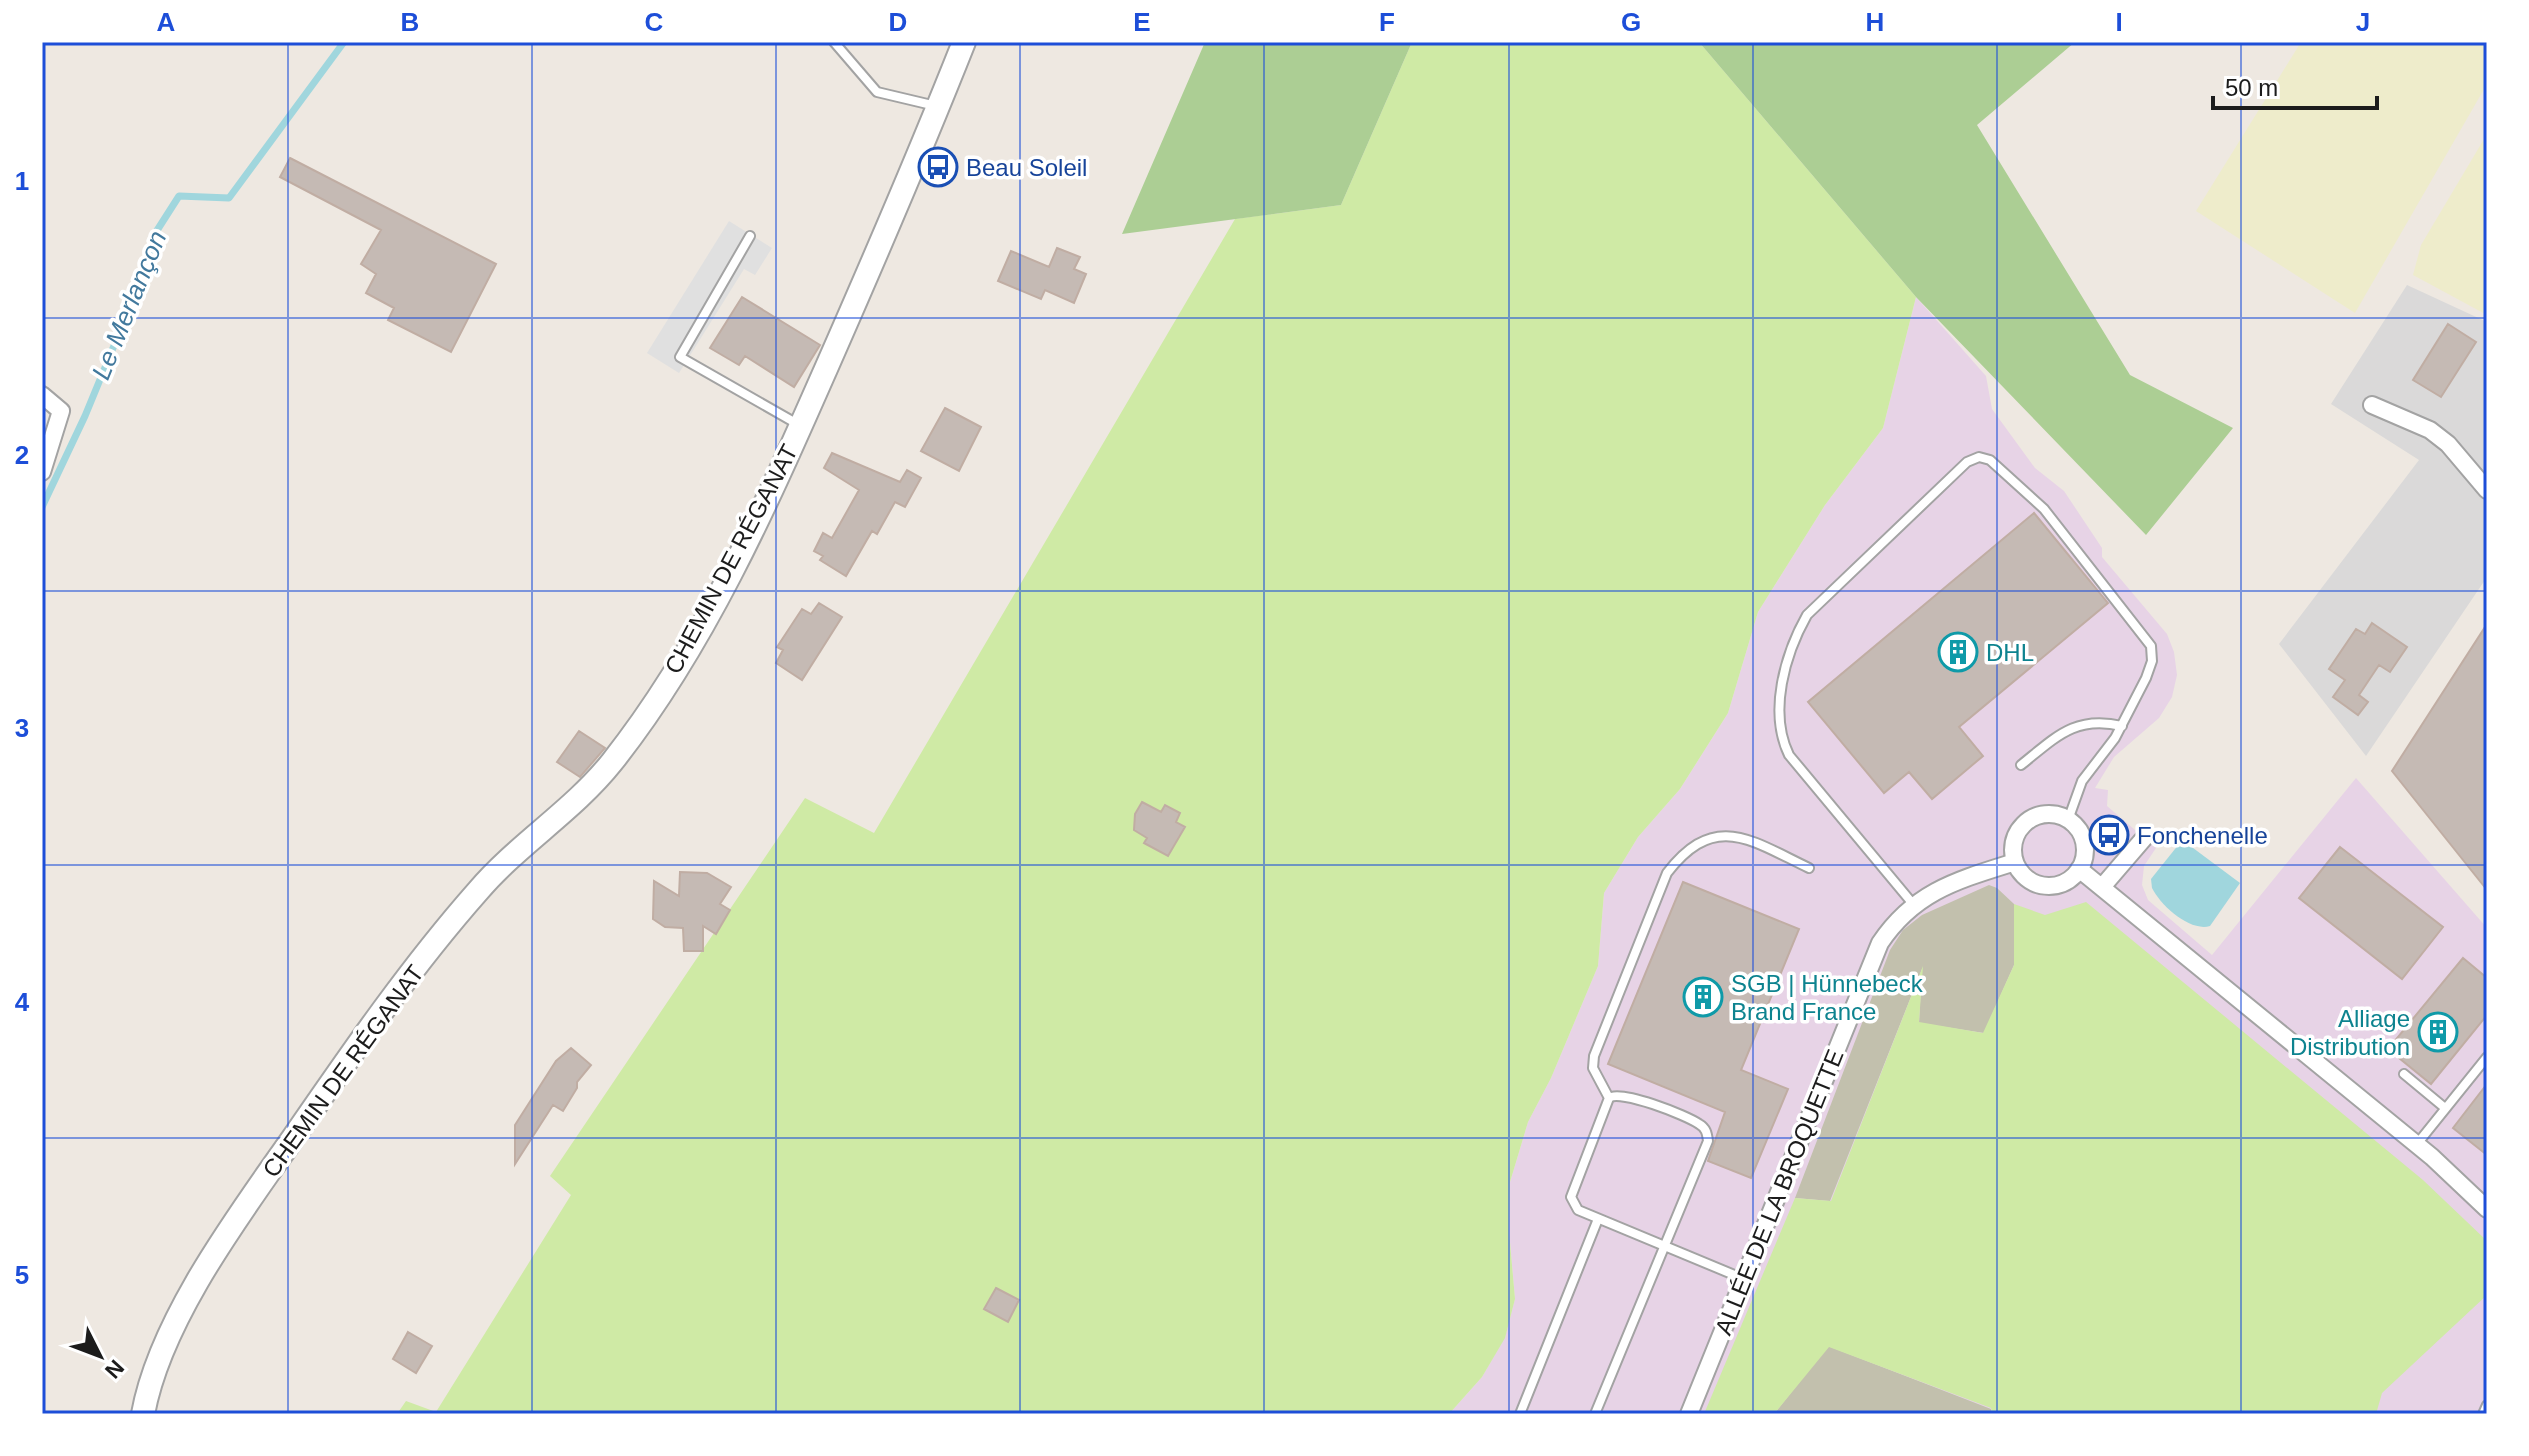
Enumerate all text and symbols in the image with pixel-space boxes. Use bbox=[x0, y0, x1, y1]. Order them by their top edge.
text: A bbox=[157, 7, 176, 37]
text: B bbox=[401, 7, 419, 37]
text: C bbox=[645, 7, 664, 37]
text: D bbox=[889, 7, 907, 37]
text: E bbox=[1133, 7, 1151, 37]
text: F bbox=[1379, 7, 1395, 37]
text: G bbox=[1621, 7, 1641, 37]
text: H bbox=[1866, 7, 1884, 37]
text: I bbox=[2115, 7, 2123, 37]
text: J bbox=[2356, 7, 2370, 37]
scale bar bbox=[2213, 60, 2377, 110]
text: 50 m bbox=[2225, 74, 2278, 101]
bus stop icon: Beau Soleil bbox=[917, 146, 959, 188]
place label: Beau Soleil bbox=[966, 154, 1087, 181]
text: 1 bbox=[15, 166, 29, 196]
water label: Le Merlançon bbox=[86, 226, 172, 384]
text: 2 bbox=[15, 440, 29, 470]
street label: CHEMIN DE RÉGANAT bbox=[659, 440, 803, 678]
building icon: DHL bbox=[1937, 631, 1979, 673]
place label: DHL bbox=[1986, 639, 2034, 666]
text: 3 bbox=[15, 713, 29, 743]
bus stop icon: Fonchenelle bbox=[2088, 814, 2130, 856]
place label: Fonchenelle bbox=[2137, 822, 2268, 849]
street label: CHEMIN DE RÉGANAT bbox=[257, 959, 429, 1182]
place label: SGB | Hünnebeck Brand France bbox=[1731, 970, 1924, 1025]
building icon: SGB | Hünnebeck Brand France bbox=[1682, 976, 1724, 1018]
text: 4 bbox=[15, 987, 30, 1017]
place label: Alliage Distribution bbox=[2290, 1005, 2410, 1060]
building icon: Alliage Distribution bbox=[2417, 1011, 2459, 1053]
street label: ALLÉE DE LA BROQUETTE bbox=[1709, 1045, 1849, 1339]
text: 5 bbox=[15, 1260, 29, 1290]
north arrow bbox=[60, 1316, 140, 1396]
text: N bbox=[100, 1355, 129, 1383]

